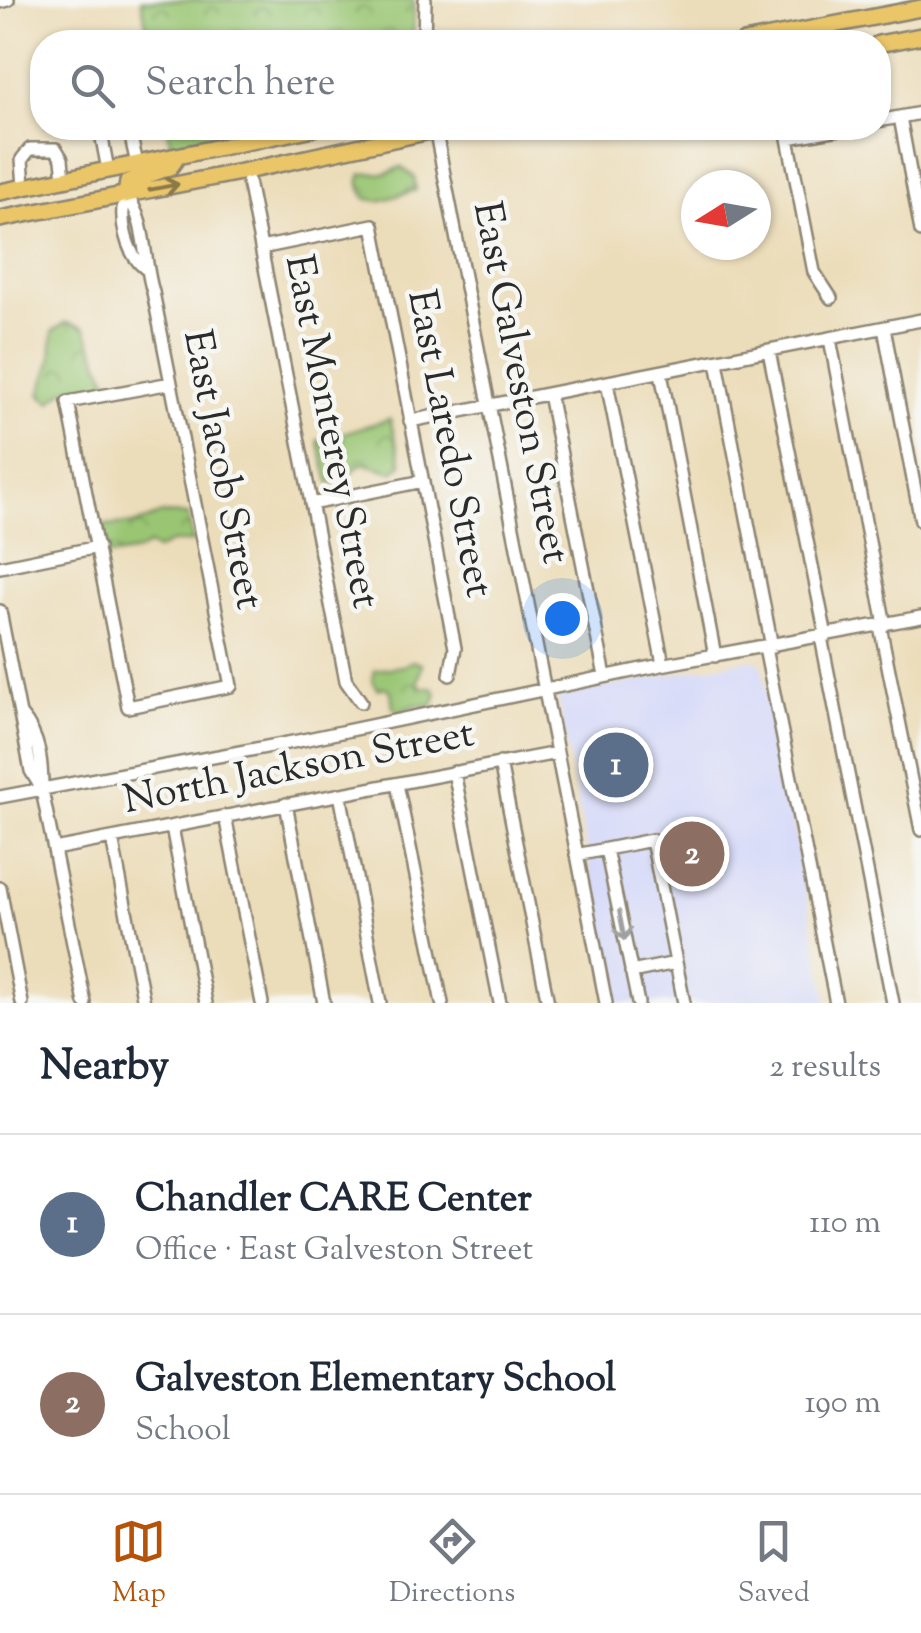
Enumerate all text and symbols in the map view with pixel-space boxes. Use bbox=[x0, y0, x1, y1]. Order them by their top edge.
search box bbox=[30, 30, 891, 140]
icon: search bbox=[65, 58, 120, 113]
text: Search here bbox=[145, 58, 336, 112]
north arrow bbox=[681, 170, 771, 260]
one-way arrow bbox=[148, 177, 180, 196]
street label: East Galveston Street bbox=[456, 197, 582, 569]
street label: East Monterey Street bbox=[268, 250, 392, 614]
street label: East Laredo Street bbox=[390, 285, 506, 603]
street label: East Jacob Street bbox=[166, 326, 276, 615]
your location bbox=[537, 593, 588, 644]
street label: North Jackson Street bbox=[119, 707, 480, 831]
pin: 1 bbox=[584, 728, 648, 802]
pin: 2 bbox=[660, 816, 724, 892]
one-way arrow bbox=[613, 909, 632, 942]
text: Nearby bbox=[40, 1038, 169, 1098]
text: 2 results bbox=[769, 1045, 881, 1091]
text: Chandler CARE Center bbox=[135, 1174, 532, 1228]
text: 1 bbox=[67, 1201, 78, 1247]
text: 110 m bbox=[809, 1201, 881, 1247]
text: Office · East Galveston Street bbox=[135, 1228, 533, 1274]
text: Galveston Elementary School bbox=[135, 1354, 616, 1408]
text: 2 bbox=[65, 1381, 80, 1427]
text: 190 m bbox=[805, 1381, 881, 1427]
text: School bbox=[135, 1408, 231, 1454]
tab: Map bbox=[111, 1514, 166, 1614]
tab: Directions bbox=[389, 1514, 515, 1614]
tab: Saved bbox=[738, 1514, 810, 1614]

